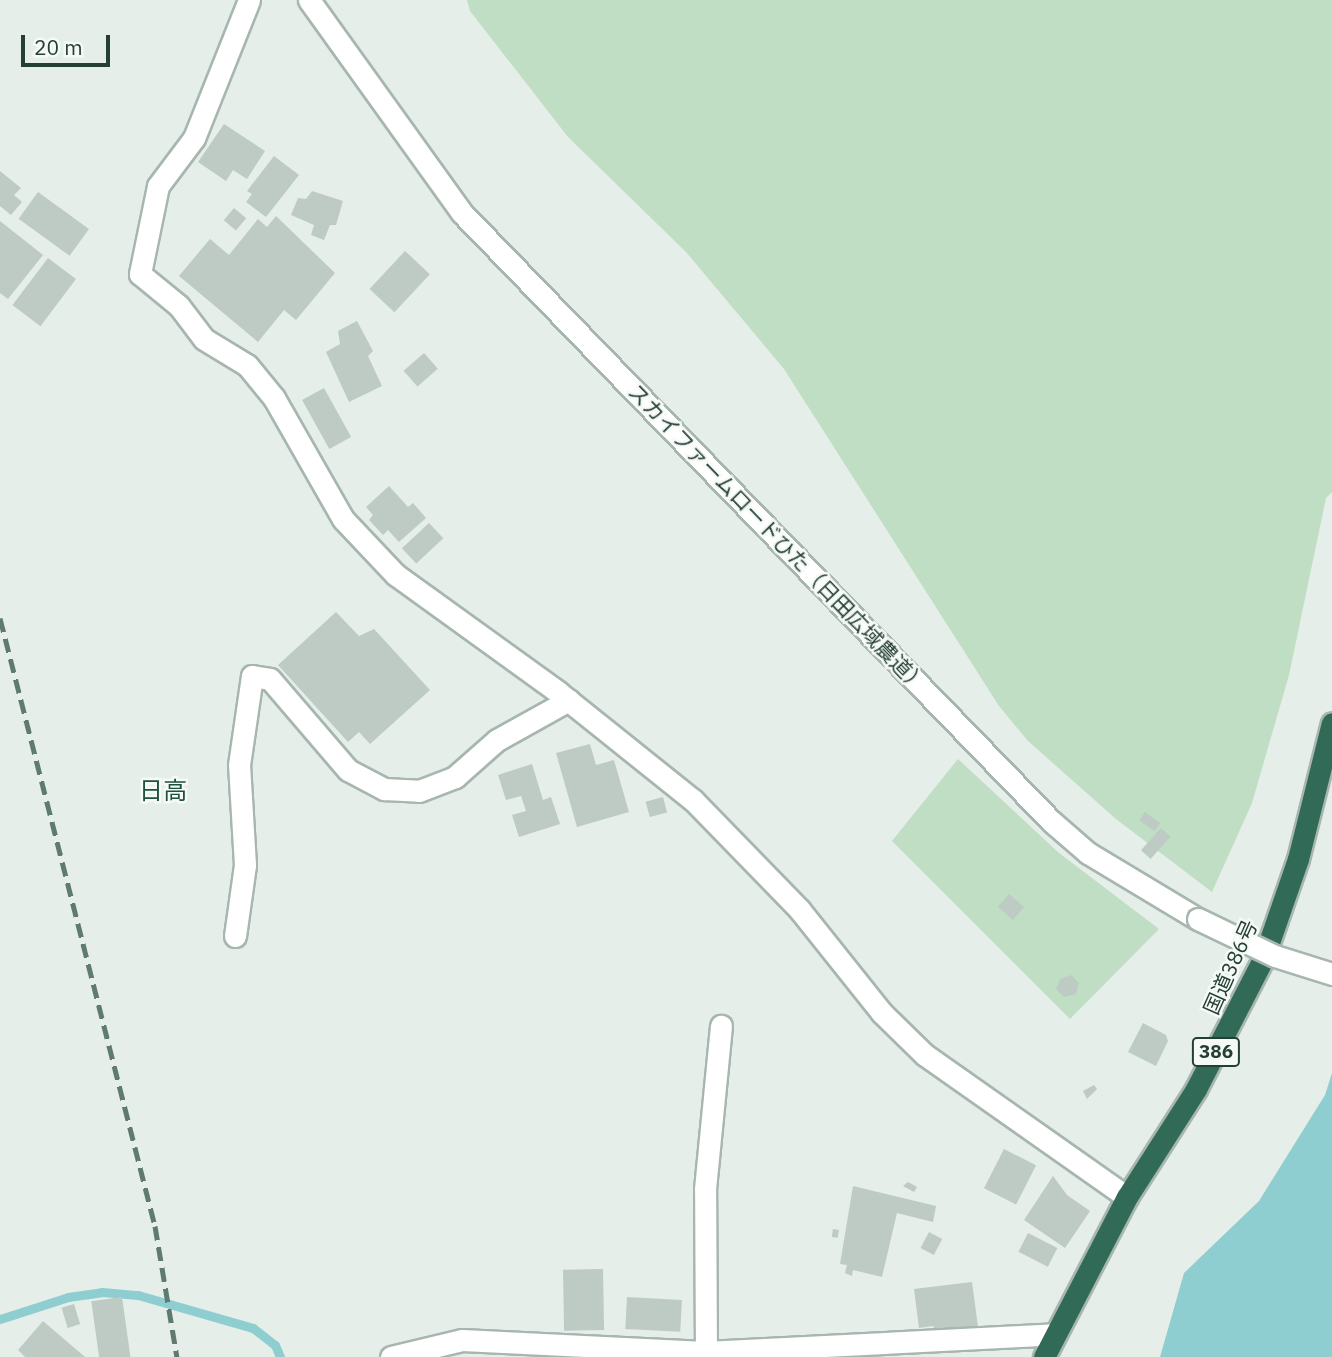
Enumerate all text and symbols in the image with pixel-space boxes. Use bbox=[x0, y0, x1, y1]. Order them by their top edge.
scale bar bbox=[24, 21, 114, 65]
text: 20 m bbox=[34, 33, 83, 61]
street label: スカイファームロードひた（日田広域農道） bbox=[623, 378, 933, 698]
district label: 日高 bbox=[139, 777, 187, 805]
street label: 国道386号 bbox=[1198, 916, 1262, 1018]
road number: 386 bbox=[1192, 1036, 1240, 1068]

